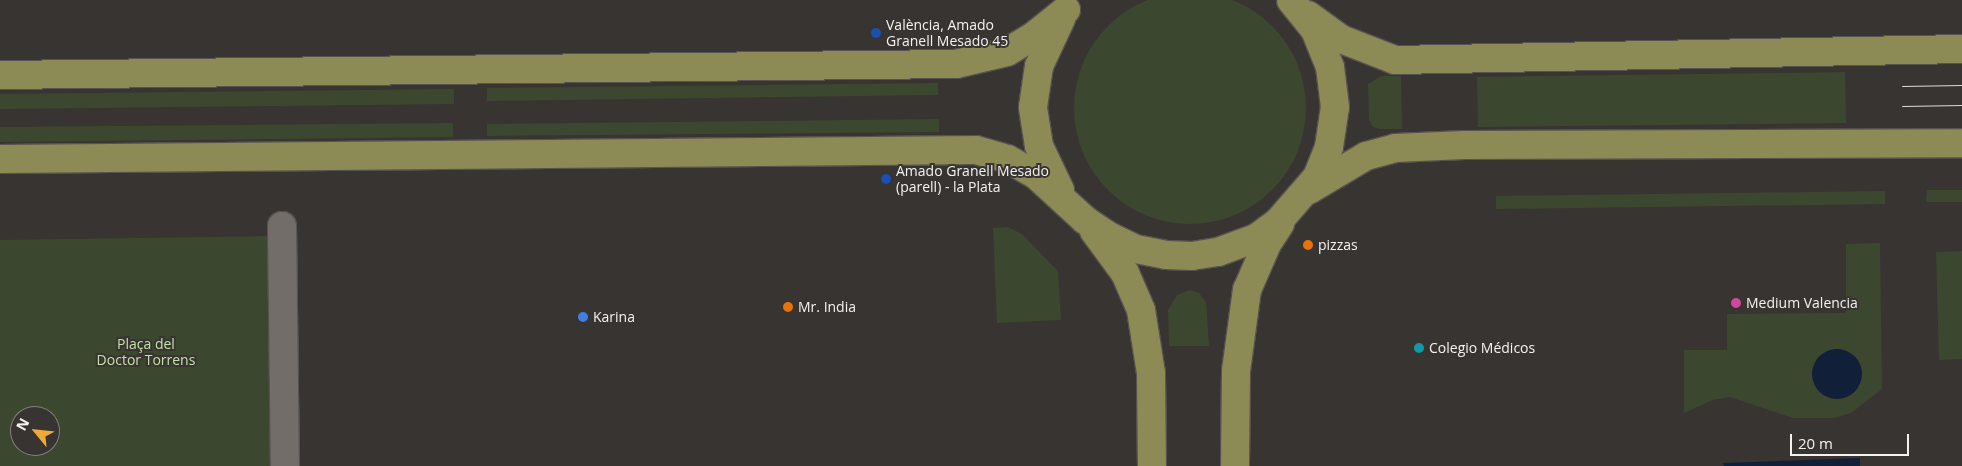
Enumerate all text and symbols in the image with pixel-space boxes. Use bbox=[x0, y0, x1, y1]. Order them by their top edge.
place label: València, Amado Granell Mesado 45 bbox=[886, 17, 1008, 49]
marker: València, Amado Granell Mesado 45 bbox=[870, 27, 882, 39]
place label: Amado Granell Mesado (parell) - la Plata bbox=[896, 163, 1049, 196]
marker: Amado Granell Mesado (parell) - la Plata bbox=[880, 173, 892, 185]
place label: pizzas bbox=[1318, 237, 1358, 253]
marker: pizzas bbox=[1302, 239, 1314, 251]
place label: Medium Valencia bbox=[1746, 295, 1858, 311]
marker: Medium Valencia bbox=[1730, 297, 1742, 309]
place label: Mr. India bbox=[798, 299, 856, 315]
marker: Mr. India bbox=[782, 301, 794, 313]
place label: Karina bbox=[593, 309, 635, 325]
marker: Karina bbox=[577, 311, 589, 323]
park label: Plaça del Doctor Torrens bbox=[97, 336, 195, 368]
place label: Colegio Médicos bbox=[1429, 340, 1535, 356]
marker: Colegio Médicos bbox=[1413, 342, 1425, 354]
north arrow bbox=[10, 406, 60, 456]
text: N bbox=[11, 415, 33, 434]
scale bar bbox=[1792, 424, 1911, 456]
text: 20 m bbox=[1798, 433, 1833, 453]

